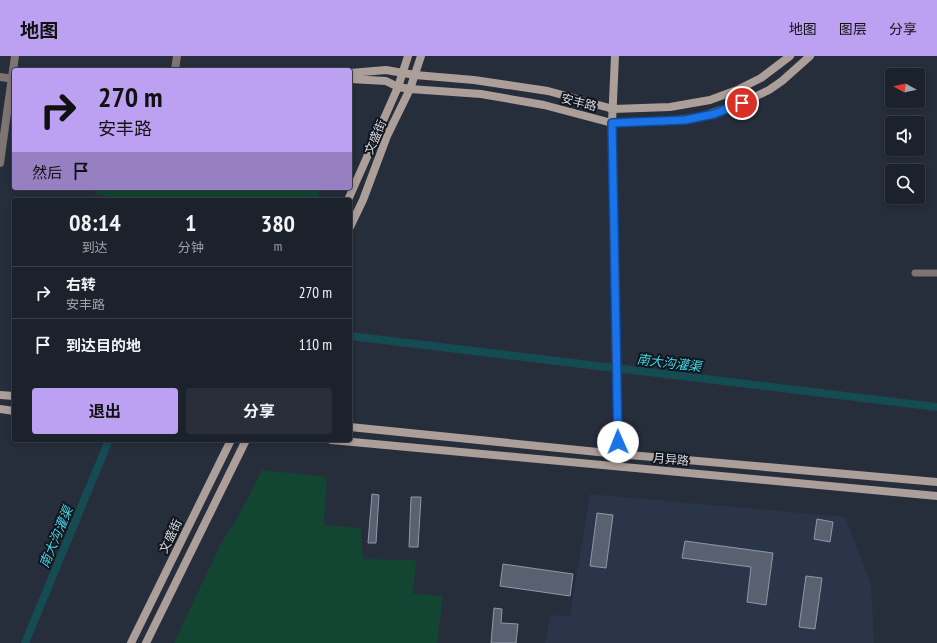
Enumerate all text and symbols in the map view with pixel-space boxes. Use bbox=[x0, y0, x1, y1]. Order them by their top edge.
text: 地图 bbox=[20, 18, 58, 42]
text: 地图 bbox=[789, 20, 817, 38]
text: 图层 bbox=[839, 20, 867, 38]
text: 分享 bbox=[889, 20, 917, 38]
north arrow bbox=[885, 68, 925, 108]
map controls bbox=[885, 68, 925, 204]
text: 270 m bbox=[98, 78, 162, 115]
icon: right bbox=[32, 84, 84, 136]
pin bbox=[725, 86, 759, 120]
street label: 安丰路 bbox=[560, 90, 598, 114]
icon: arrive bbox=[731, 92, 753, 114]
button: sound bbox=[885, 116, 925, 156]
text: 安丰路 bbox=[98, 117, 152, 140]
street label: 文盛街 bbox=[361, 117, 389, 157]
icon: arrive bbox=[70, 160, 92, 182]
text: 然后 bbox=[32, 163, 62, 182]
button: search bbox=[885, 164, 925, 204]
text: 08:14 bbox=[69, 207, 121, 238]
text: 1 bbox=[185, 207, 196, 238]
text: 380 bbox=[261, 208, 295, 239]
text: m bbox=[274, 238, 282, 255]
text: 到达 bbox=[82, 239, 108, 256]
text: 分钟 bbox=[178, 239, 204, 256]
text: 右转 bbox=[66, 275, 96, 294]
icon: right bbox=[32, 282, 54, 304]
text: 270 m bbox=[299, 283, 332, 302]
text: 安丰路 bbox=[66, 296, 105, 313]
icon: arrive bbox=[32, 334, 54, 356]
text: 110 m bbox=[299, 335, 332, 354]
text: 到达目的地 bbox=[66, 336, 141, 355]
water label: 南大沟灌渠 bbox=[636, 351, 704, 376]
button: 退出 bbox=[32, 388, 178, 434]
button: 分享 bbox=[186, 388, 332, 434]
position arrow bbox=[597, 421, 639, 463]
street label: 月异路 bbox=[652, 450, 690, 468]
water label: 南大沟灌渠 bbox=[35, 502, 77, 570]
street label: 文盛街 bbox=[155, 517, 185, 555]

